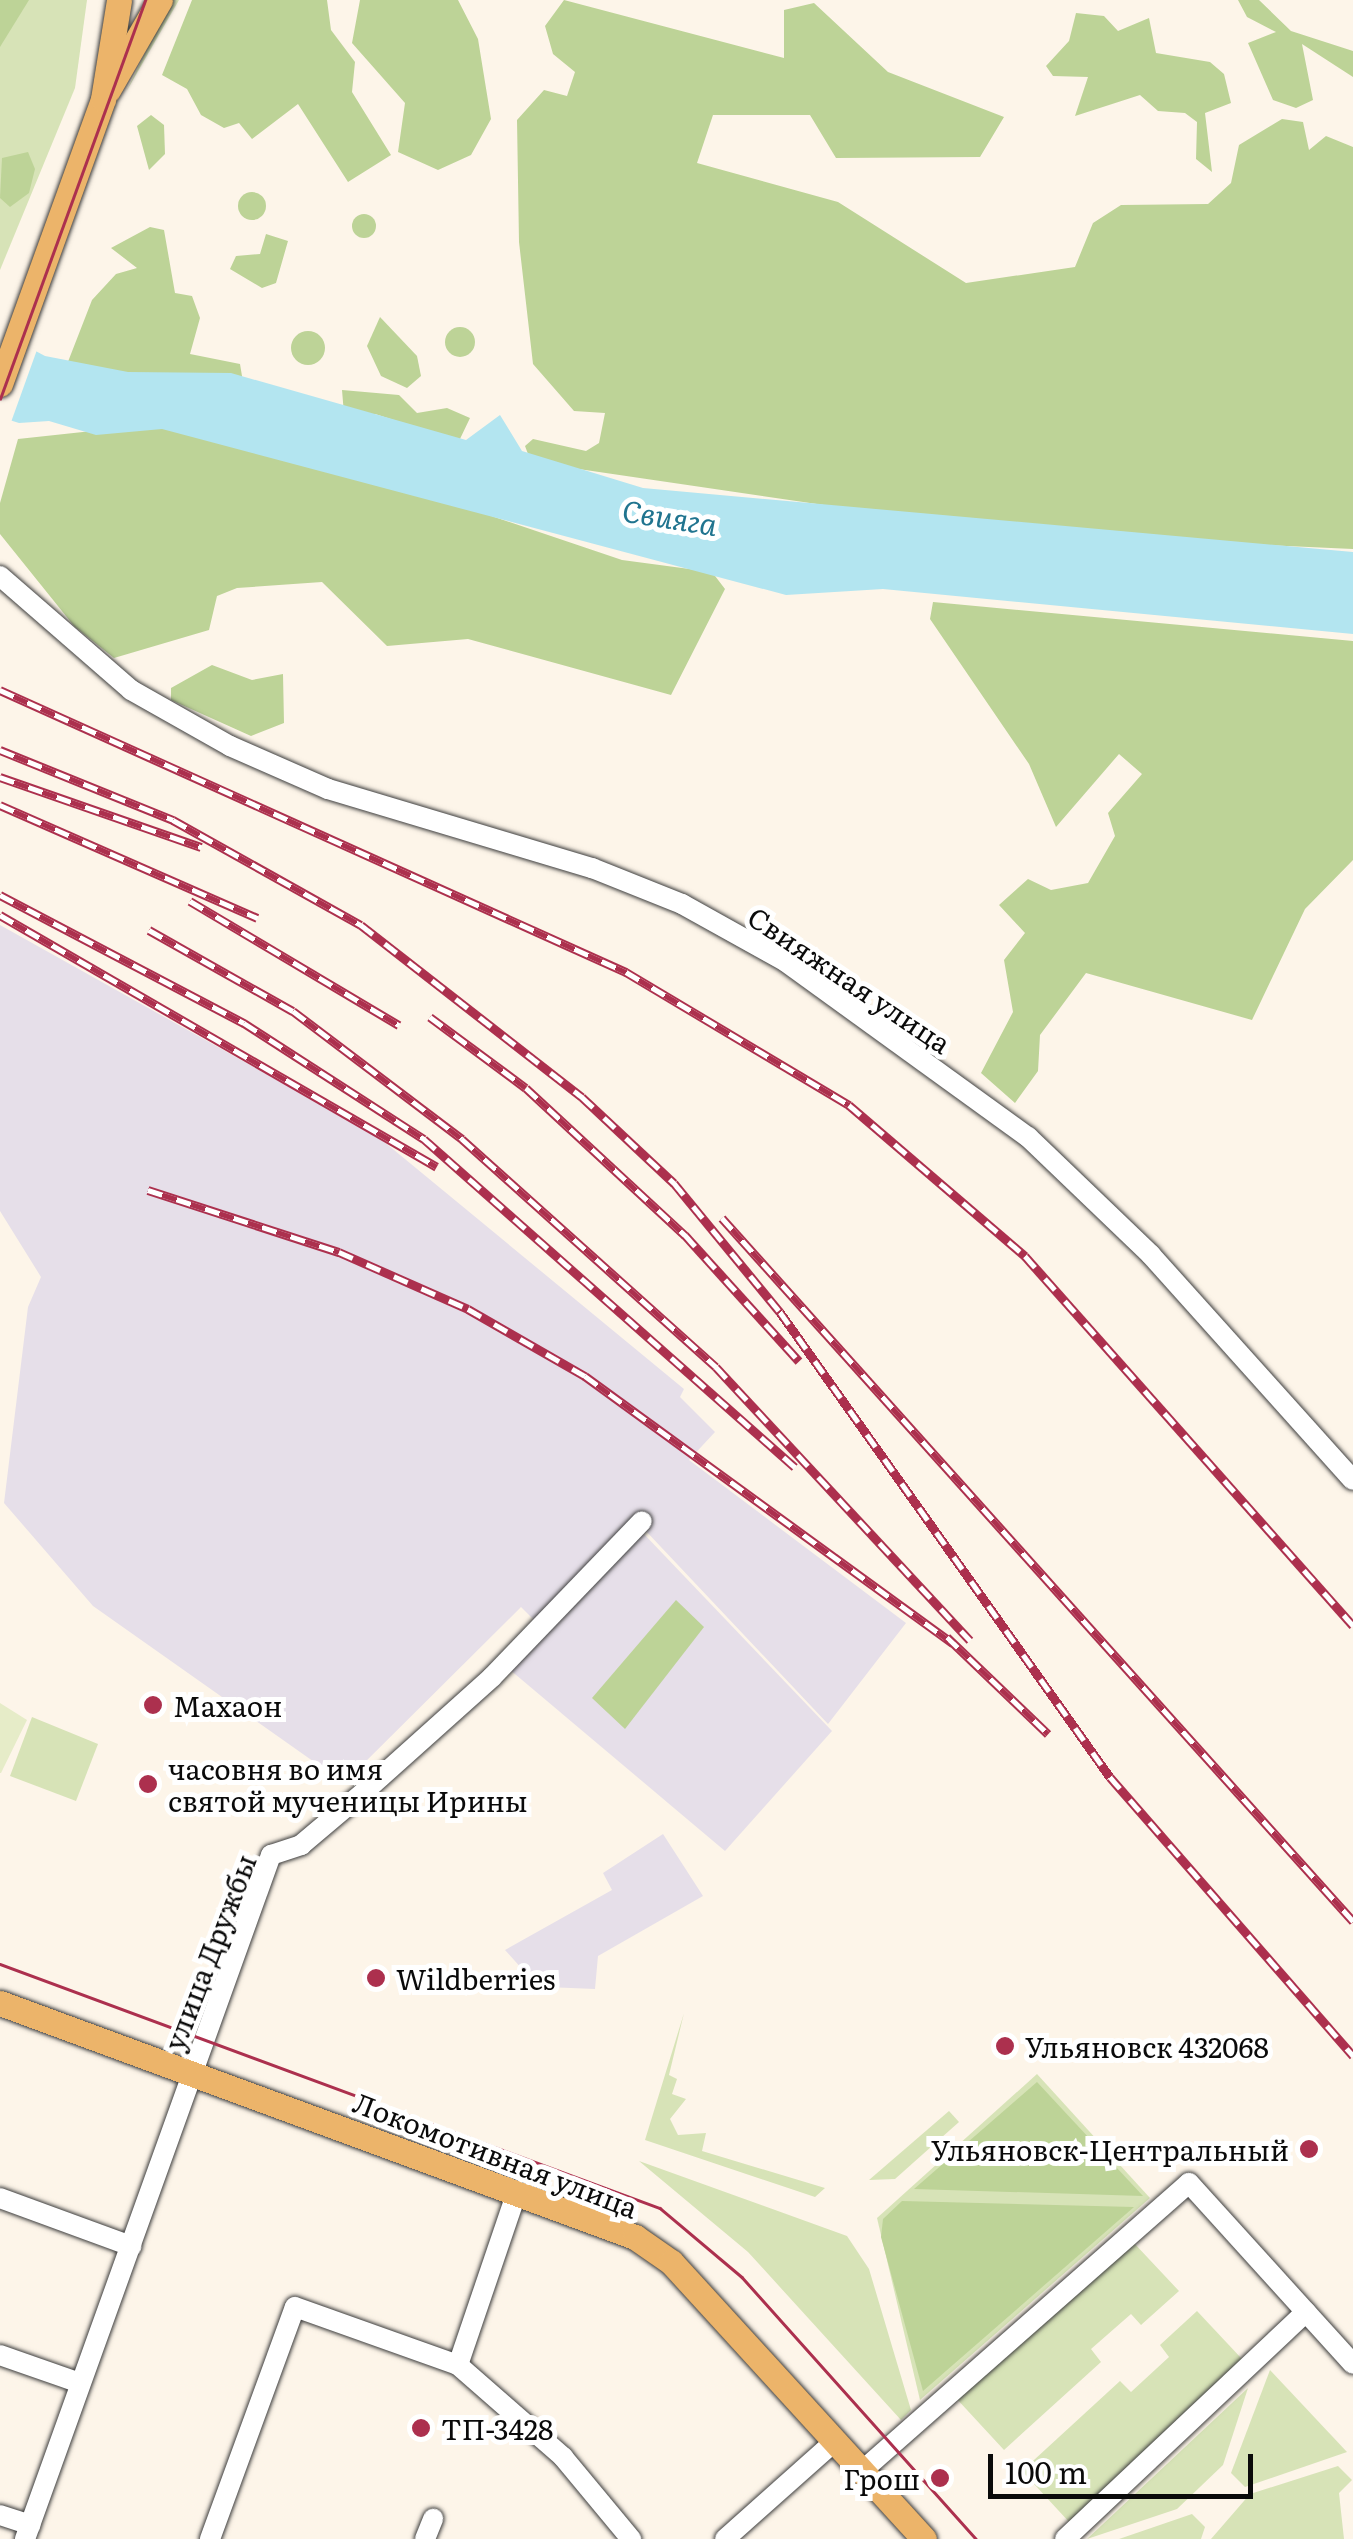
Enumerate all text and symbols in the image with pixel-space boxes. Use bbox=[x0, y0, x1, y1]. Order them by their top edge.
water label: Свияга bbox=[620, 491, 720, 541]
street label: Свияжная улица bbox=[742, 899, 958, 1059]
place label: Махаон bbox=[173, 1688, 282, 1722]
marker: Махаон bbox=[142, 1694, 164, 1716]
place label: часовня во имя святой мученицы Ирины bbox=[168, 1751, 528, 1817]
marker: часовня во имя святой мученицы Ирины bbox=[137, 1773, 159, 1795]
street label: улица Дружбы bbox=[156, 1849, 262, 2055]
place label: Wildberries bbox=[396, 1961, 555, 1995]
marker: Wildberries bbox=[365, 1967, 387, 1989]
place label: Ульяновск 432068 bbox=[1025, 2029, 1269, 2063]
marker: Ульяновск 432068 bbox=[994, 2035, 1016, 2057]
street label: Локомотивная улица bbox=[349, 2084, 643, 2224]
place label: Ульяновск-Центральный bbox=[931, 2132, 1289, 2166]
marker: Ульяновск-Центральный bbox=[1298, 2138, 1320, 2160]
place label: ТП-3428 bbox=[441, 2411, 553, 2445]
marker: ТП-3428 bbox=[410, 2417, 432, 2439]
scale bar bbox=[993, 2434, 1258, 2496]
text: 100 m bbox=[1005, 2449, 1087, 2493]
place label: Грош bbox=[843, 2461, 920, 2495]
marker: Грош bbox=[929, 2467, 951, 2489]

